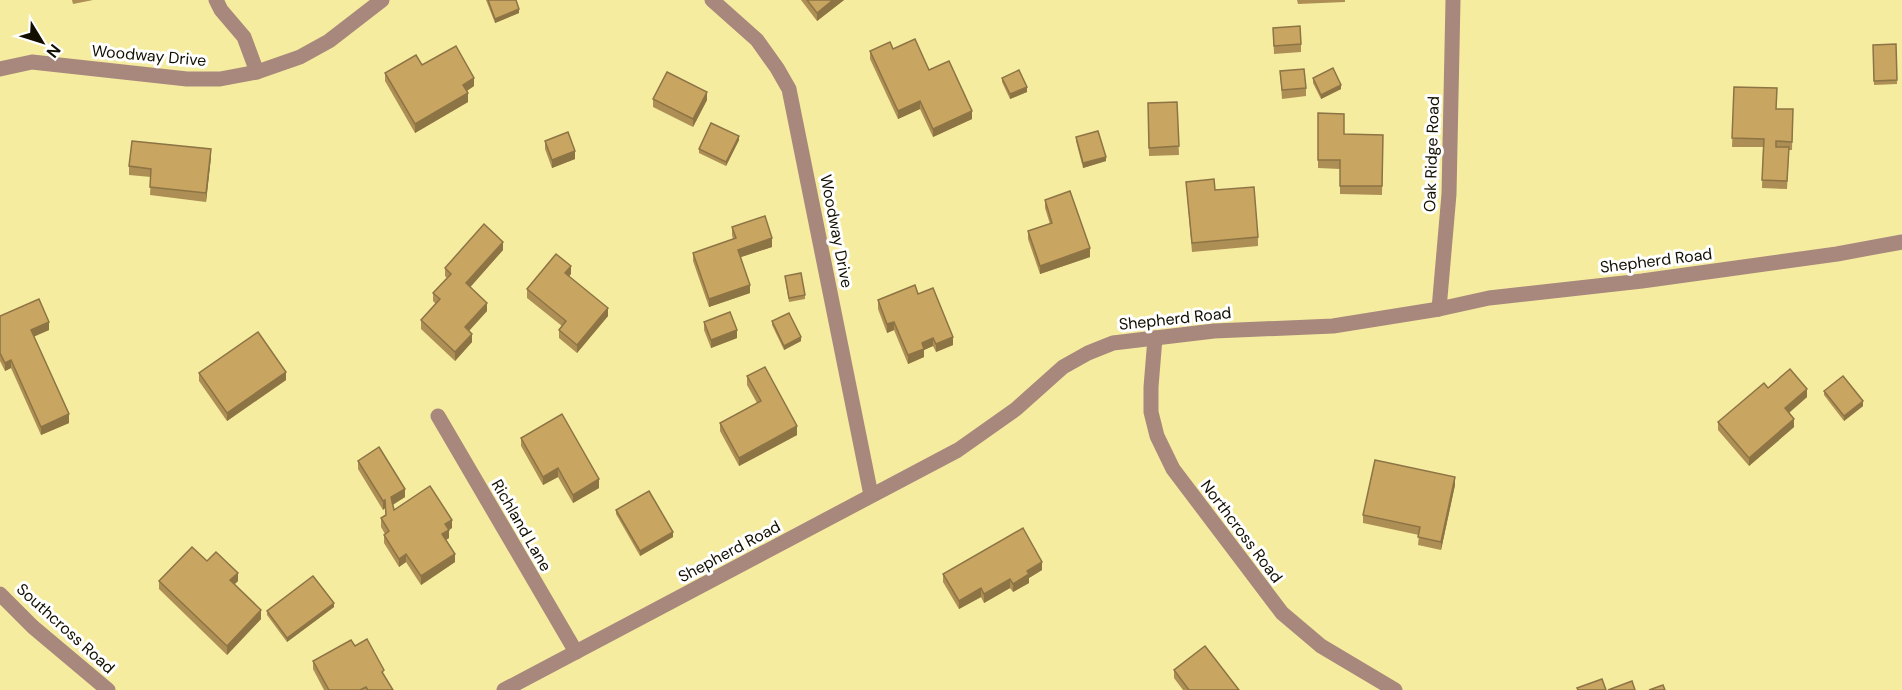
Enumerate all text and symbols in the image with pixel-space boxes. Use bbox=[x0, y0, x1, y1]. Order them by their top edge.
north arrow bbox=[12, 12, 72, 72]
text: N bbox=[42, 40, 65, 62]
street label: Woodway Drive bbox=[91, 40, 207, 71]
street label: Oak Ridge Road bbox=[1419, 96, 1444, 212]
street label: Woodway Drive bbox=[815, 173, 858, 290]
street label: Shepherd Road bbox=[1599, 243, 1713, 278]
street label: Shepherd Road bbox=[1118, 302, 1232, 335]
street label: Richland Lane bbox=[487, 475, 556, 575]
street label: Northcross Road bbox=[1196, 476, 1287, 587]
street label: Shepherd Road bbox=[674, 516, 784, 587]
street label: Southcross Road bbox=[12, 579, 119, 678]

